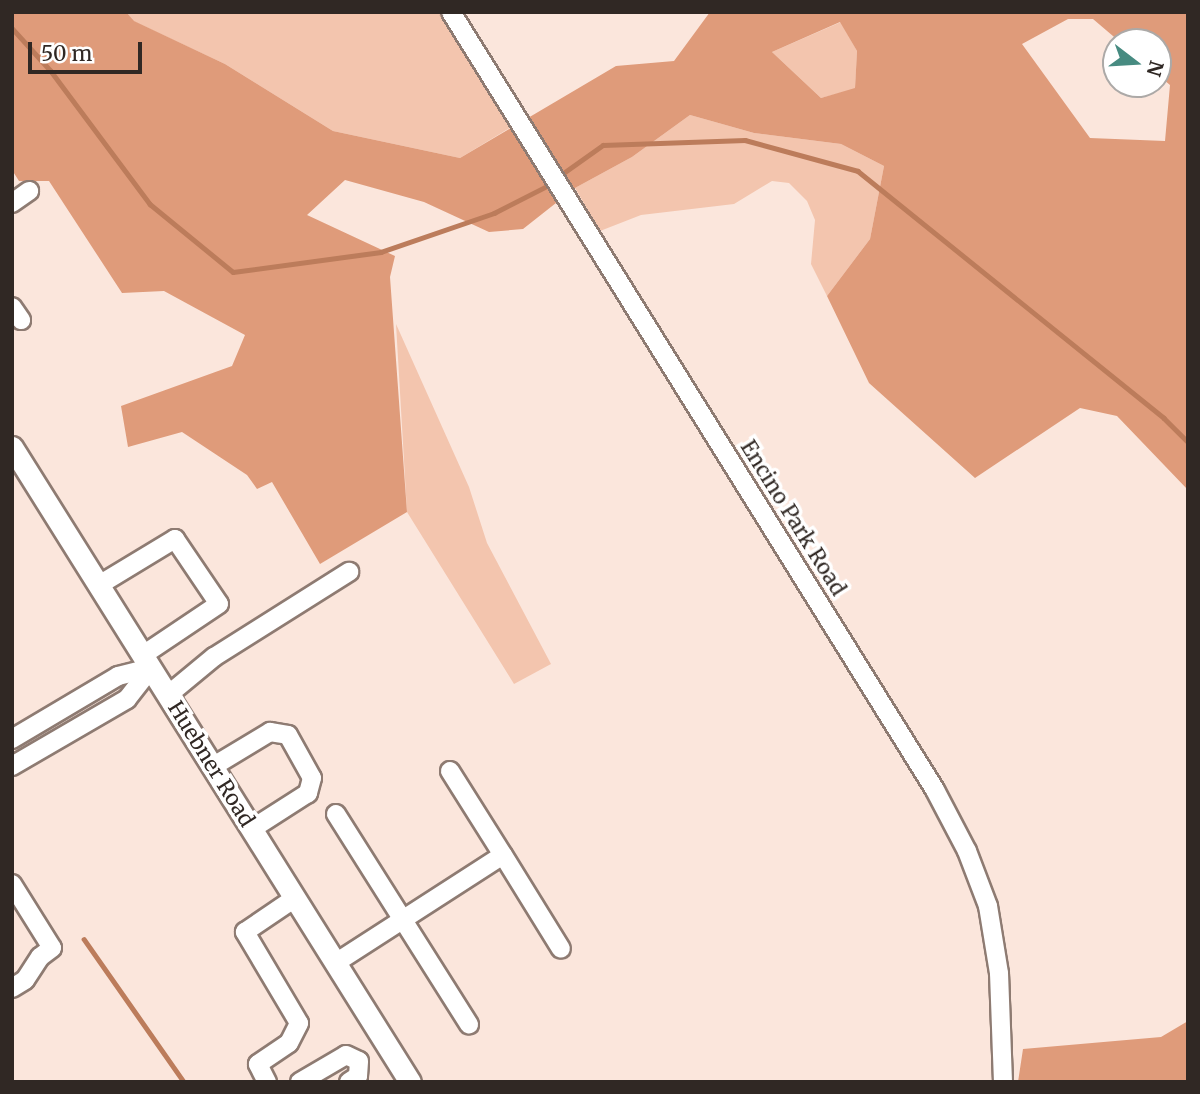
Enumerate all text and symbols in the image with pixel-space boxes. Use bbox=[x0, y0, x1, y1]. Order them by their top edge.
scale bar bbox=[32, 28, 145, 72]
north arrow bbox=[1102, 28, 1172, 98]
text: 50 m bbox=[41, 40, 92, 67]
text: N bbox=[1142, 58, 1169, 79]
street label: Encino Park Road bbox=[735, 436, 851, 600]
street label: Huebner Road bbox=[162, 697, 260, 831]

